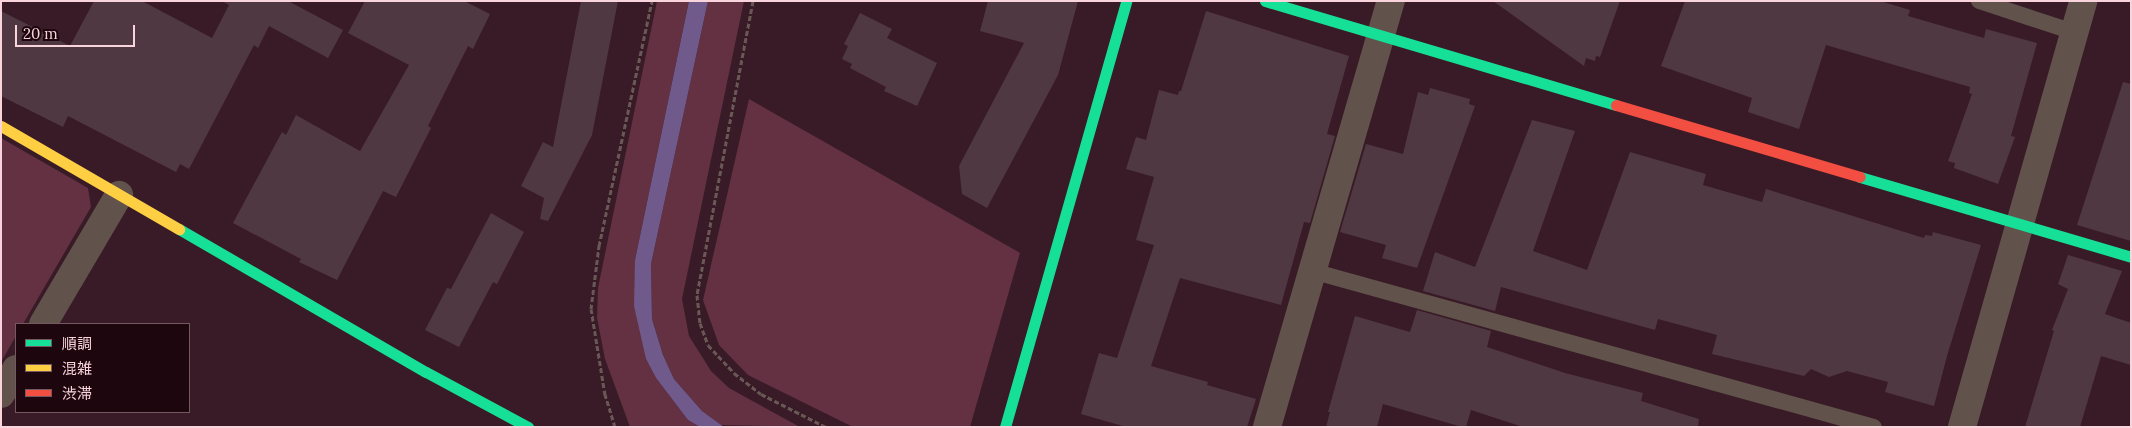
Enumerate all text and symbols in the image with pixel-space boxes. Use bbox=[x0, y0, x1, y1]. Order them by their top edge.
scale bar bbox=[18, 15, 138, 47]
text: 20 m bbox=[23, 24, 58, 43]
legend bbox=[15, 323, 190, 413]
text: 順調 bbox=[62, 334, 92, 353]
text: 混雑 bbox=[62, 359, 92, 378]
text: 渋滞 bbox=[62, 384, 92, 403]

